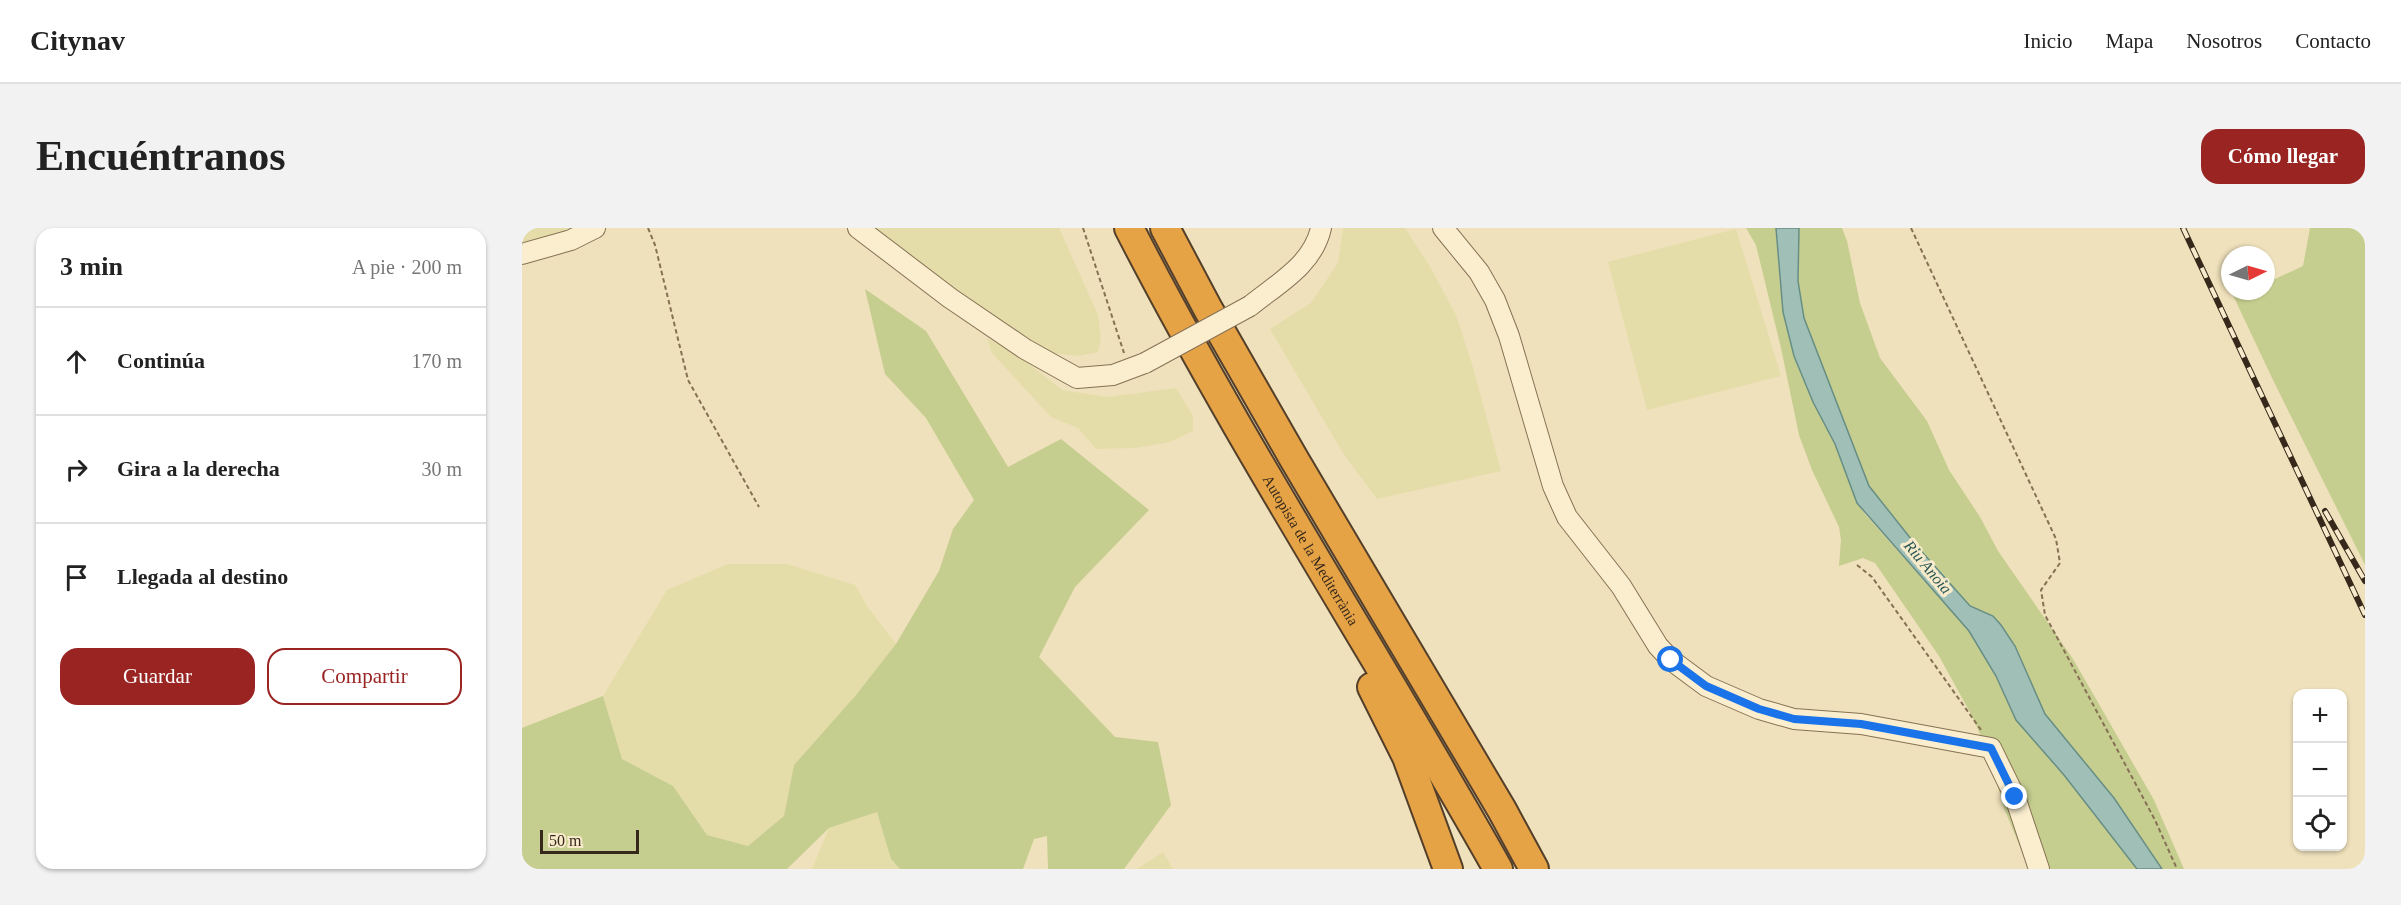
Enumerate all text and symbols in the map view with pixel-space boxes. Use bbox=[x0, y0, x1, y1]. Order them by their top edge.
text: Citynav bbox=[30, 25, 125, 56]
text: Inicio bbox=[2024, 29, 2073, 53]
text: Mapa bbox=[2106, 29, 2153, 53]
text: Nosotros bbox=[2186, 29, 2262, 53]
text: Contacto bbox=[2295, 29, 2371, 53]
button: Cómo llegar bbox=[2201, 129, 2365, 184]
text: Encuéntranos bbox=[36, 133, 286, 179]
north arrow bbox=[2221, 246, 2275, 300]
text: 3 min bbox=[60, 252, 123, 281]
text: A pie · 200 m bbox=[352, 256, 462, 278]
icon: ahead bbox=[60, 345, 93, 378]
text: Continúa bbox=[117, 348, 205, 373]
text: 170 m bbox=[411, 350, 462, 372]
icon: right bbox=[60, 453, 93, 486]
text: Gira a la derecha bbox=[117, 456, 280, 481]
text: 30 m bbox=[421, 458, 462, 480]
street label: Autopista de la Mediterrània bbox=[1260, 472, 1362, 629]
water label: Riu Anoia bbox=[1900, 536, 1955, 597]
icon: arrive bbox=[60, 561, 93, 594]
text: Llegada al destino bbox=[117, 564, 288, 589]
route start bbox=[1657, 646, 1683, 672]
button: Guardar bbox=[60, 648, 255, 705]
button: Compartir bbox=[267, 648, 462, 705]
map controls bbox=[2293, 689, 2347, 851]
button: + bbox=[2293, 689, 2347, 743]
button: − bbox=[2293, 743, 2347, 797]
route end bbox=[2001, 783, 2027, 809]
button: locate bbox=[2293, 797, 2347, 851]
scale bar bbox=[540, 827, 639, 854]
text: 50 m bbox=[549, 832, 581, 849]

